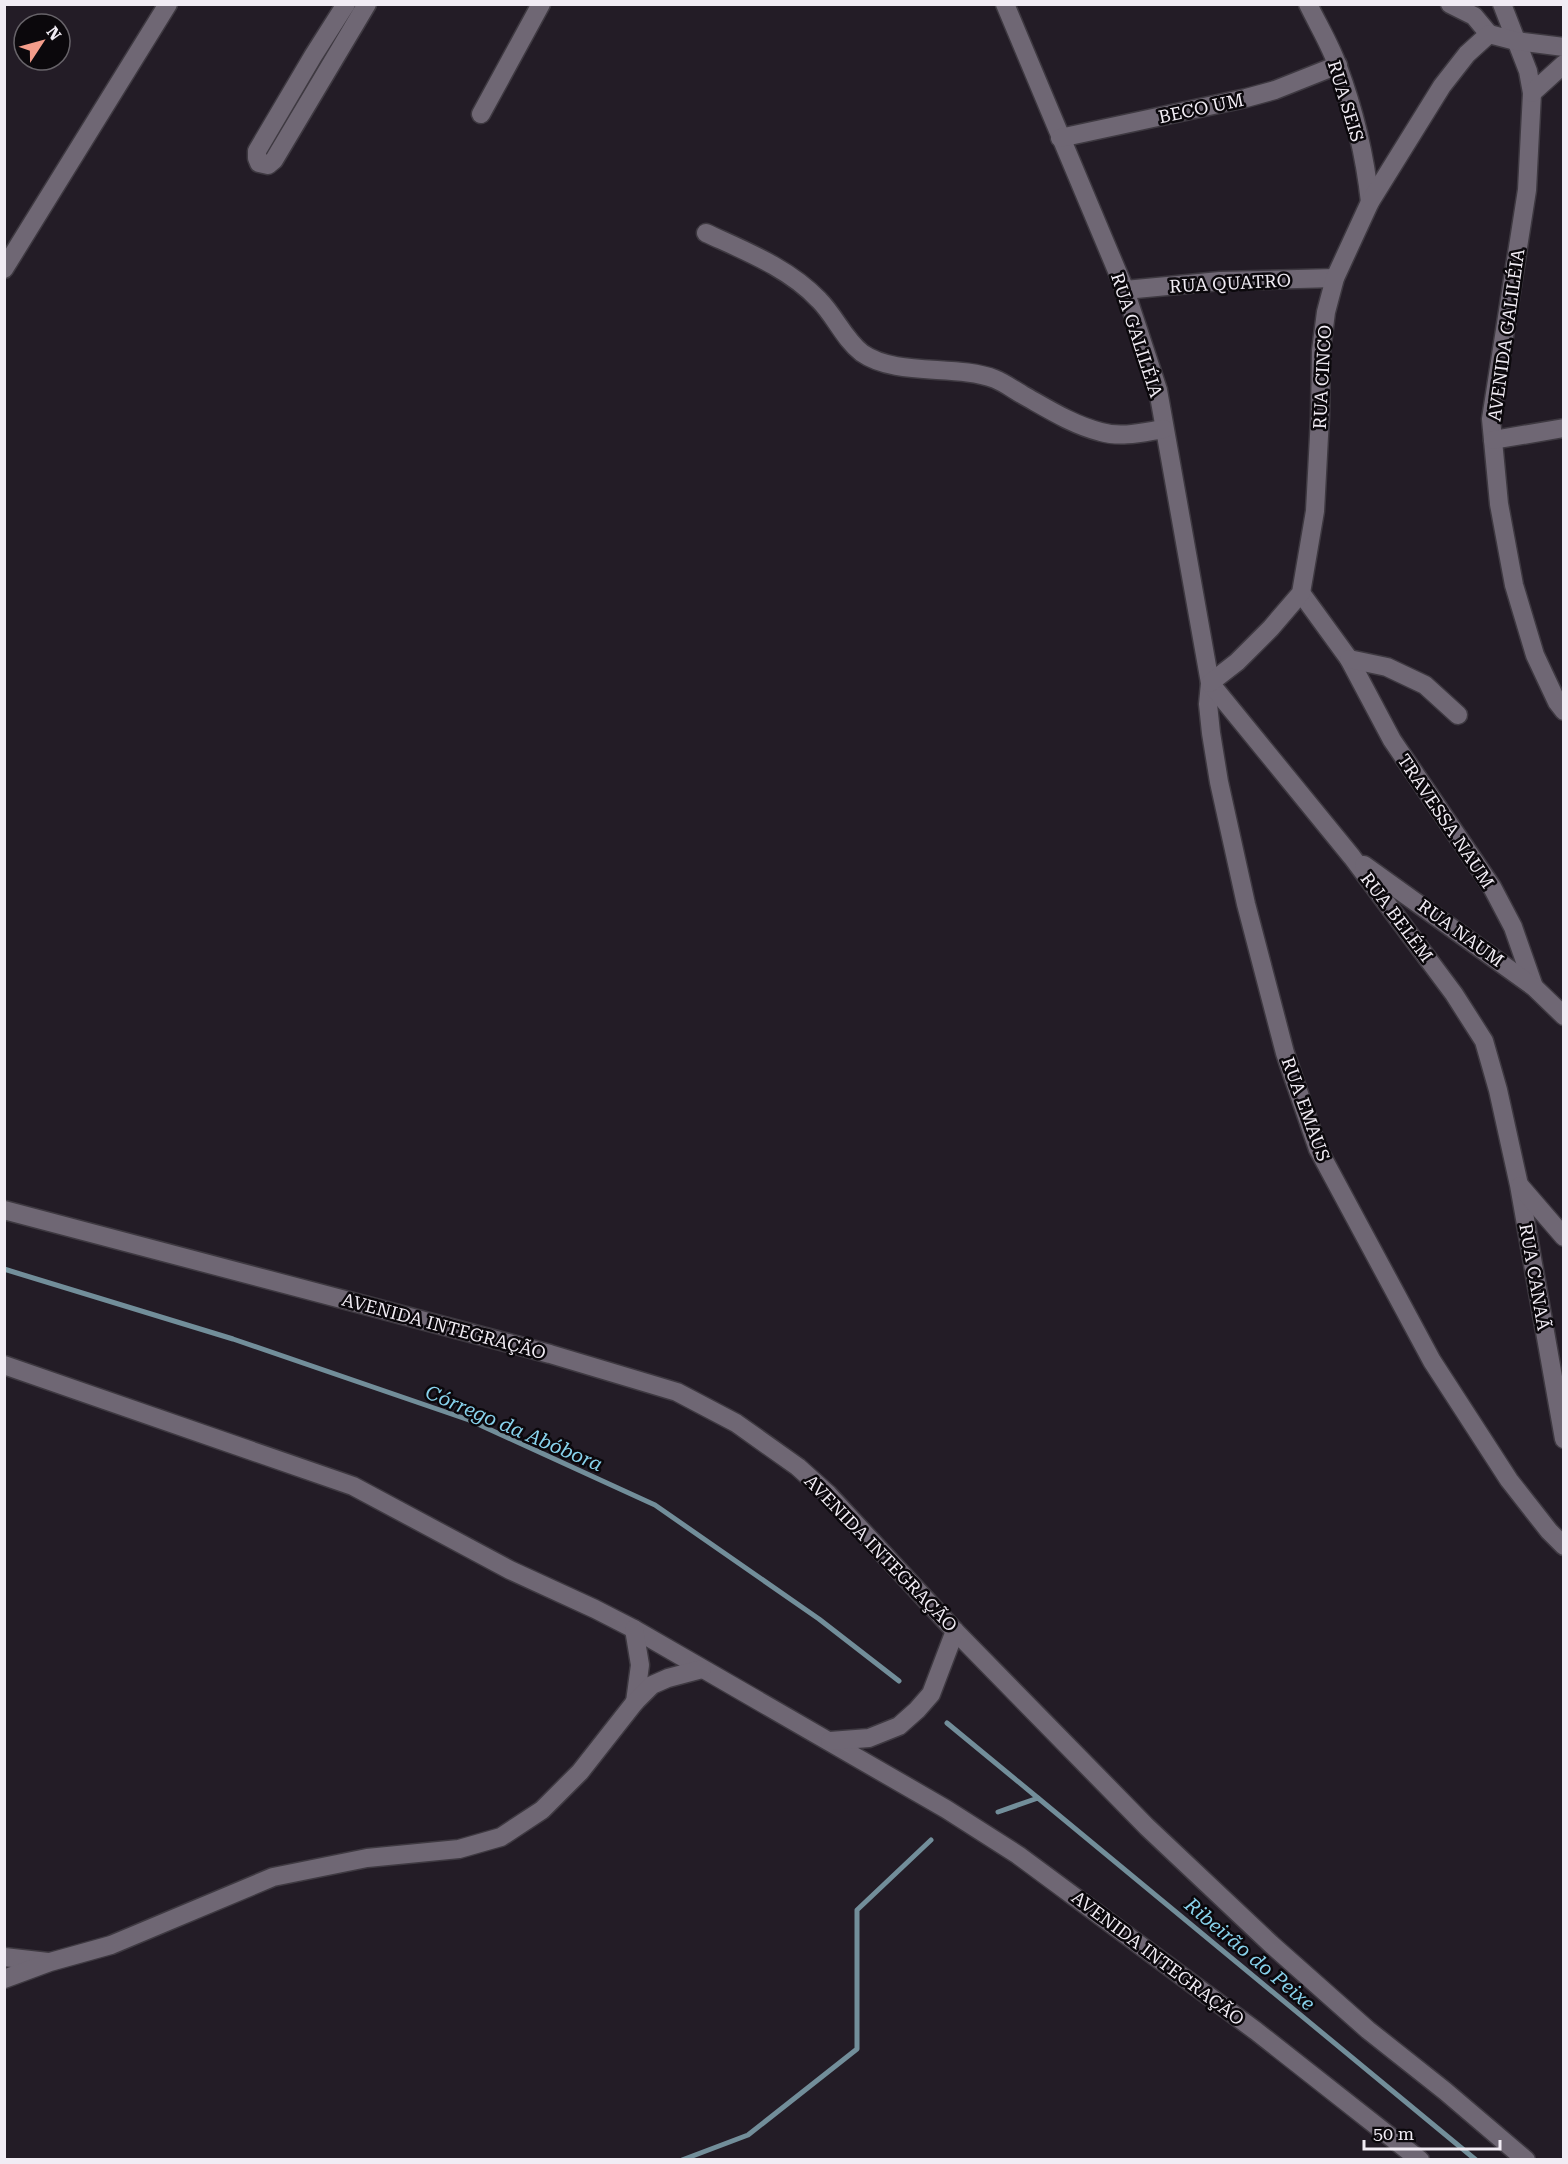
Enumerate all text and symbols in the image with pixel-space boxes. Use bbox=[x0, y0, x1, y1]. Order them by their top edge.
north arrow bbox=[12, 12, 72, 72]
text: N bbox=[42, 23, 65, 44]
street label: RUA SEIS bbox=[1324, 58, 1368, 144]
street label: BECO UM bbox=[1156, 89, 1246, 127]
street label: AVENIDA GALILÉIA bbox=[1483, 247, 1529, 423]
street label: RUA QUATRO bbox=[1169, 269, 1291, 297]
street label: RUA GALILÉIA bbox=[1107, 270, 1167, 400]
street label: RUA CINCO bbox=[1309, 324, 1335, 430]
street label: TRAVESSA NAUM bbox=[1393, 750, 1499, 892]
street label: RUA BELÉM bbox=[1357, 868, 1437, 966]
street label: RUA NAUM bbox=[1414, 895, 1508, 971]
street label: RUA EMAUS bbox=[1277, 1054, 1335, 1164]
street label: RUA CANAÃ bbox=[1515, 1222, 1555, 1333]
street label: AVENIDA INTEGRAÇÃO bbox=[340, 1289, 548, 1363]
water label: Córrego da Abóbora bbox=[422, 1380, 606, 1476]
street label: AVENIDA INTEGRAÇÃO bbox=[800, 1470, 962, 1636]
street label: AVENIDA INTEGRAÇÃO bbox=[1068, 1886, 1248, 2030]
water label: Ribeirão do Peixe bbox=[1179, 1892, 1320, 2015]
scale bar bbox=[1364, 2113, 1500, 2151]
text: 50 m bbox=[1373, 2123, 1414, 2144]

